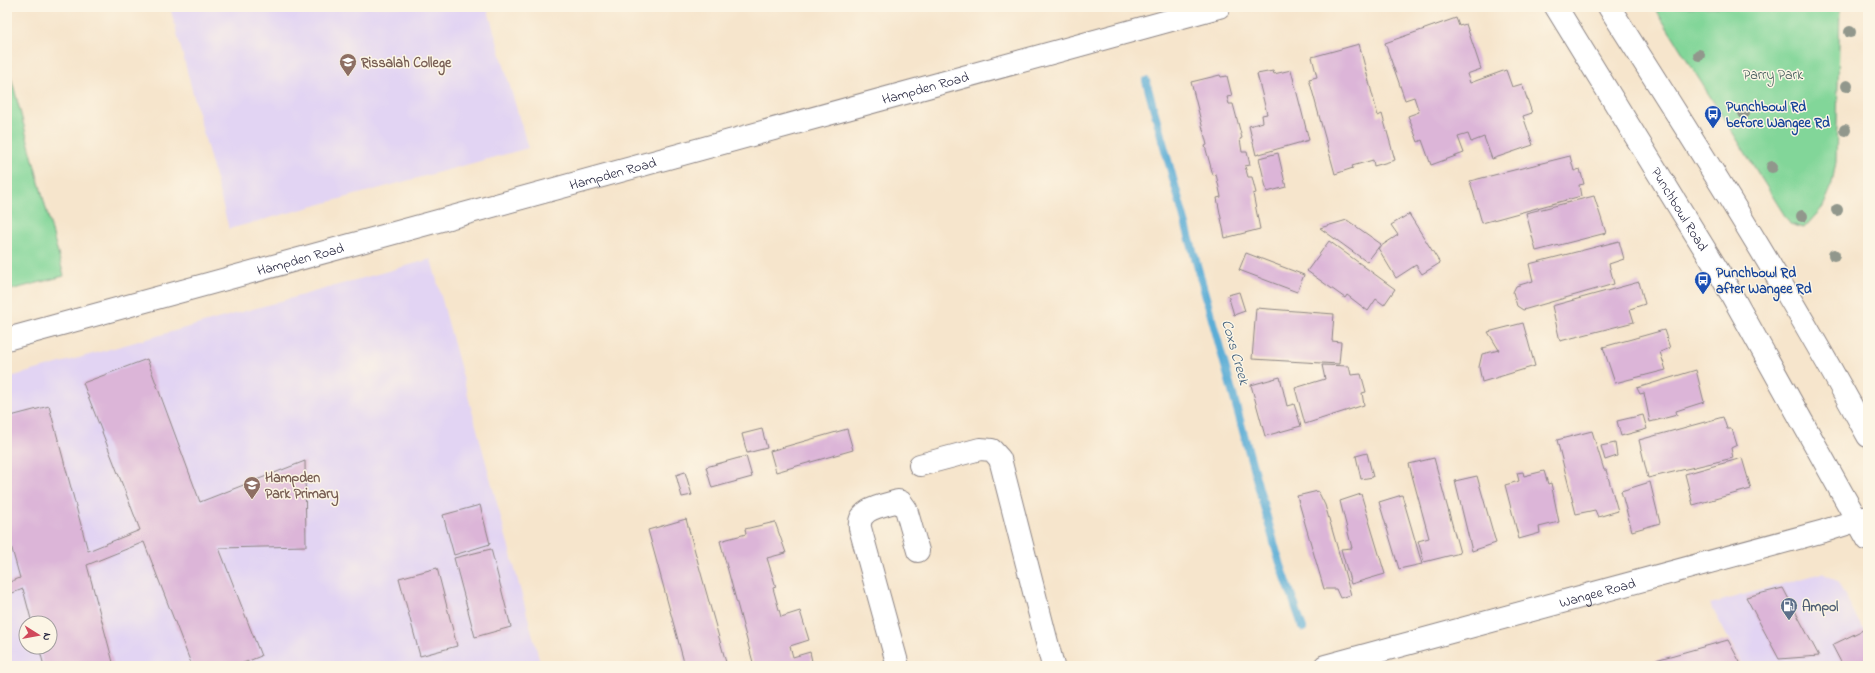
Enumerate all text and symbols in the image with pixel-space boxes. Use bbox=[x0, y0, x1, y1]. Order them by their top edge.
school or university icon: Rissalah College bbox=[338, 52, 358, 77]
place label: Rissalah College bbox=[360, 53, 452, 76]
park label: Parry Park bbox=[1743, 65, 1804, 87]
street label: Hampden Road bbox=[880, 67, 971, 111]
place label: Punchbowl Rd before Wangee Rd bbox=[1726, 97, 1830, 136]
bus stop icon: Punchbowl Rd before Wangee Rd bbox=[1703, 104, 1723, 129]
street label: Hampden Road bbox=[567, 153, 659, 196]
street label: Punchbowl Road bbox=[1645, 164, 1713, 256]
street label: Hampden Road bbox=[255, 238, 347, 282]
place label: Punchbowl Rd after Wangee Rd bbox=[1716, 263, 1812, 302]
bus stop icon: Punchbowl Rd after Wangee Rd bbox=[1693, 270, 1713, 295]
water label: Coxs Creek bbox=[1215, 317, 1255, 389]
place label: Hampden Park Primary bbox=[265, 468, 339, 507]
school or university icon: Hampden Park Primary bbox=[242, 475, 262, 500]
street label: Wangee Road bbox=[1557, 573, 1638, 614]
fuel station icon: Ampol bbox=[1779, 596, 1799, 621]
place label: Ampol bbox=[1802, 597, 1839, 618]
north arrow bbox=[18, 615, 58, 655]
text: N bbox=[38, 632, 55, 642]

